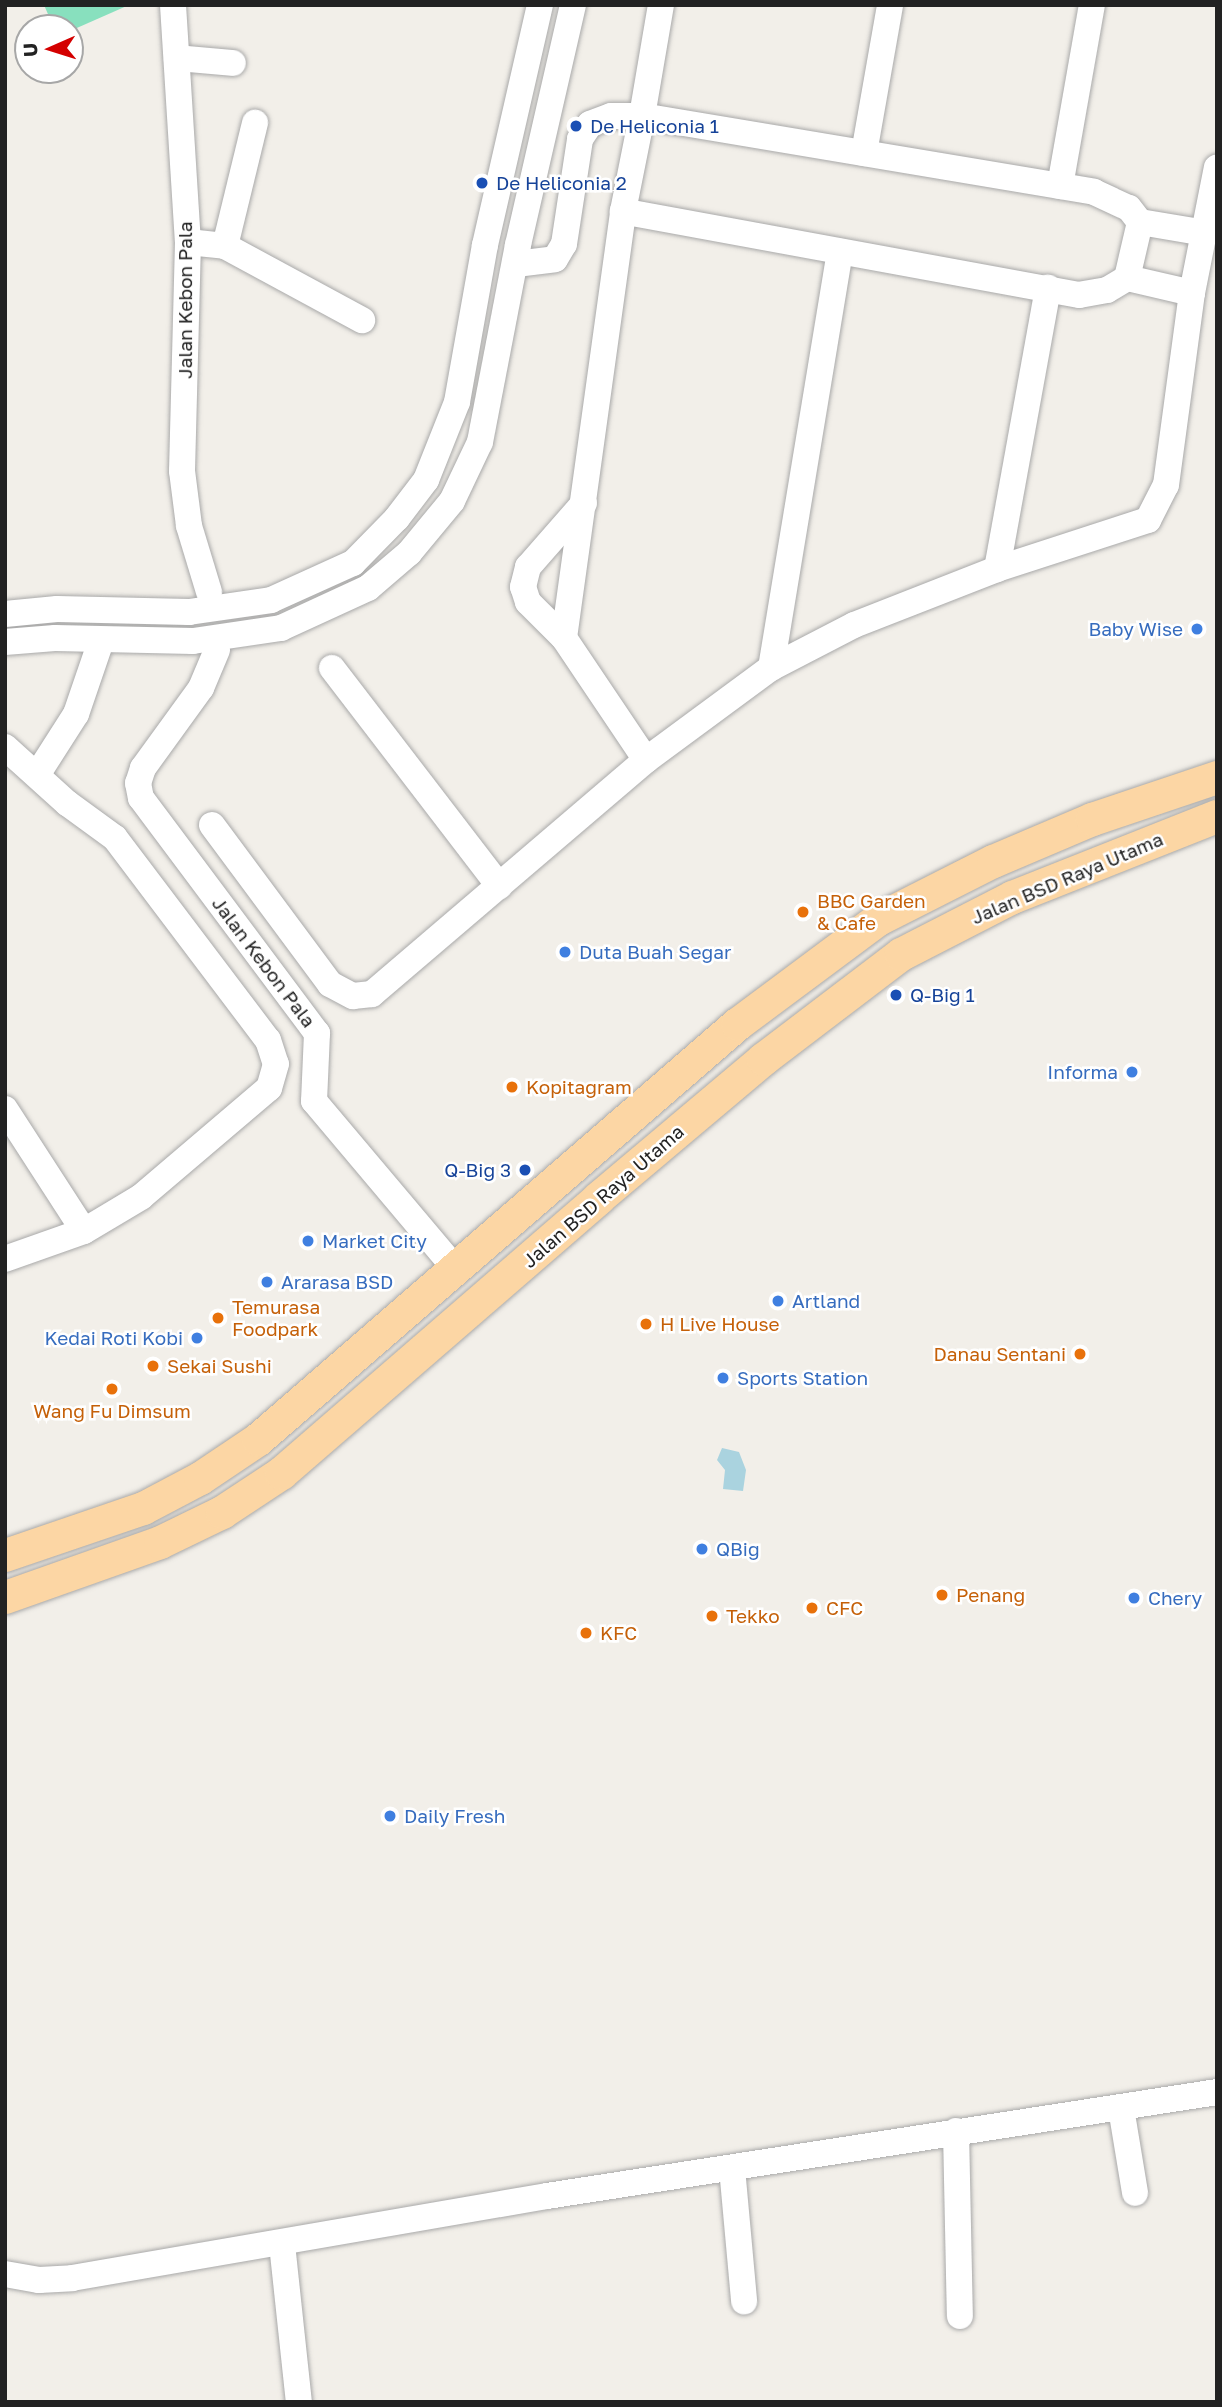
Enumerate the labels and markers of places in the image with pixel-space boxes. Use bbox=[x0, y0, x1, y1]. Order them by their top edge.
place label: De Heliconia 1 bbox=[590, 115, 719, 137]
marker: De Heliconia 1 bbox=[568, 118, 584, 134]
place label: De Heliconia 2 bbox=[496, 172, 627, 194]
marker: De Heliconia 2 bbox=[474, 175, 490, 191]
place label: Baby Wise bbox=[1088, 618, 1183, 640]
marker: Baby Wise bbox=[1189, 621, 1205, 637]
place label: BBC Garden & Cafe bbox=[817, 890, 926, 934]
marker: BBC Garden & Cafe bbox=[795, 904, 811, 920]
place label: Duta Buah Segar bbox=[579, 941, 731, 963]
marker: Duta Buah Segar bbox=[557, 944, 573, 960]
place label: Q-Big 1 bbox=[910, 984, 975, 1006]
marker: Q-Big 1 bbox=[888, 987, 904, 1003]
place label: Informa bbox=[1047, 1061, 1118, 1083]
marker: Informa bbox=[1124, 1064, 1140, 1080]
place label: Kopitagram bbox=[526, 1076, 632, 1098]
marker: Kopitagram bbox=[504, 1079, 520, 1095]
place label: Q-Big 3 bbox=[444, 1159, 511, 1181]
marker: Q-Big 3 bbox=[517, 1162, 533, 1178]
place label: Market City bbox=[322, 1230, 427, 1252]
marker: Market City bbox=[300, 1233, 316, 1249]
place label: Ararasa BSD bbox=[281, 1271, 393, 1293]
marker: Ararasa BSD bbox=[259, 1274, 275, 1290]
place label: Artland bbox=[792, 1290, 860, 1312]
marker: Artland bbox=[770, 1293, 786, 1309]
place label: Temurasa Foodpark bbox=[232, 1296, 320, 1340]
marker: Temurasa Foodpark bbox=[210, 1310, 226, 1326]
place label: H Live House bbox=[660, 1313, 780, 1335]
marker: H Live House bbox=[638, 1316, 654, 1332]
place label: Kedai Roti Kobi bbox=[45, 1327, 183, 1349]
marker: Kedai Roti Kobi bbox=[189, 1330, 205, 1346]
place label: Danau Sentani bbox=[934, 1343, 1066, 1365]
marker: Danau Sentani bbox=[1072, 1346, 1088, 1362]
place label: Sekai Sushi bbox=[167, 1355, 272, 1377]
marker: Sekai Sushi bbox=[145, 1358, 161, 1374]
place label: Sports Station bbox=[737, 1367, 868, 1389]
marker: Sports Station bbox=[715, 1370, 731, 1386]
marker: Wang Fu Dimsum bbox=[104, 1381, 120, 1397]
place label: Wang Fu Dimsum bbox=[33, 1400, 191, 1422]
place label: QBig bbox=[716, 1538, 760, 1560]
marker: QBig bbox=[694, 1541, 710, 1557]
place label: Penang bbox=[956, 1584, 1025, 1606]
marker: Penang bbox=[934, 1587, 950, 1603]
place label: Chery bbox=[1148, 1587, 1202, 1609]
marker: Chery bbox=[1126, 1590, 1142, 1606]
place label: CFC bbox=[826, 1597, 863, 1619]
marker: CFC bbox=[804, 1600, 820, 1616]
place label: Tekko bbox=[726, 1605, 780, 1627]
marker: Tekko bbox=[704, 1608, 720, 1624]
place label: KFC bbox=[600, 1622, 637, 1644]
marker: KFC bbox=[578, 1625, 594, 1641]
place label: Daily Fresh bbox=[404, 1805, 506, 1827]
marker: Daily Fresh bbox=[382, 1808, 398, 1824]

